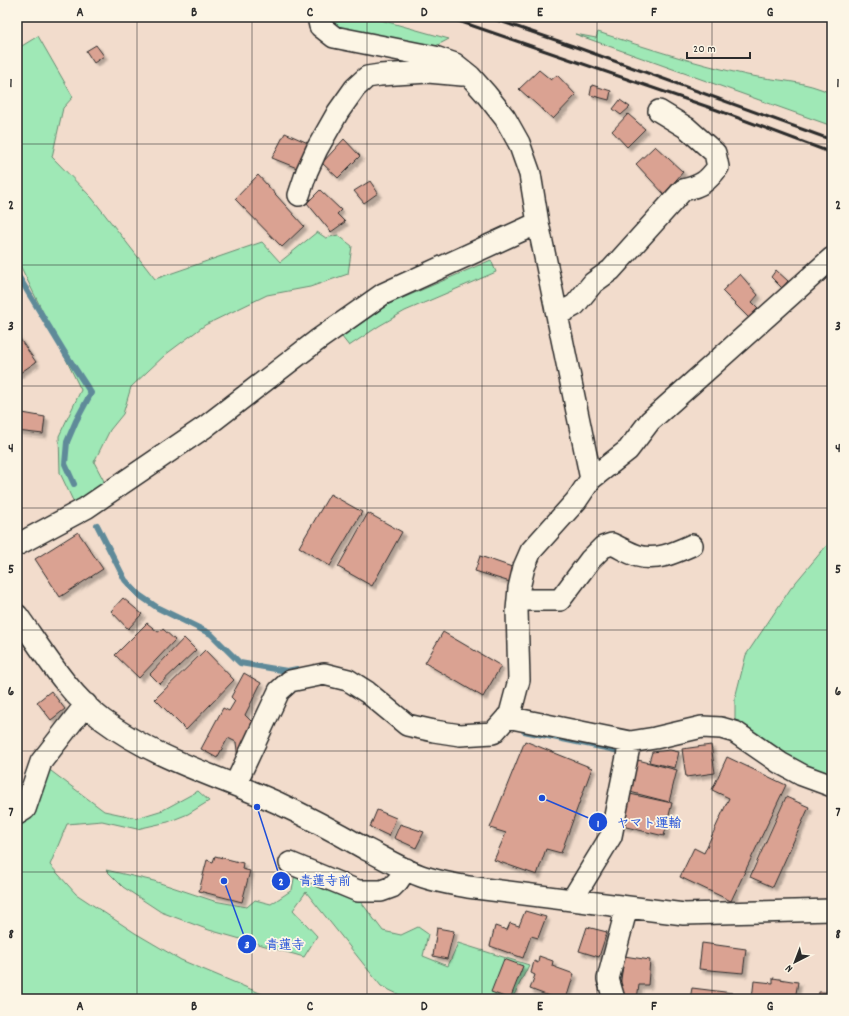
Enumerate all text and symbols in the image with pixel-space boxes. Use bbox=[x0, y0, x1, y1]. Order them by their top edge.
text: A bbox=[76, 4, 84, 23]
text: B bbox=[191, 4, 197, 23]
text: C bbox=[307, 4, 314, 23]
text: D bbox=[421, 4, 428, 23]
text: E bbox=[537, 4, 544, 23]
text: F bbox=[651, 4, 657, 23]
text: G bbox=[767, 4, 774, 23]
scale bar bbox=[687, 34, 750, 60]
text: 20 m bbox=[693, 41, 716, 58]
text: 1 bbox=[10, 75, 13, 94]
text: 1 bbox=[837, 75, 840, 94]
text: 2 bbox=[8, 197, 14, 216]
text: 2 bbox=[835, 197, 841, 216]
text: 3 bbox=[8, 318, 14, 337]
text: 3 bbox=[835, 318, 841, 337]
text: 4 bbox=[8, 440, 14, 459]
text: 4 bbox=[835, 440, 841, 459]
text: 5 bbox=[8, 561, 14, 580]
text: 5 bbox=[835, 561, 841, 580]
text: 6 bbox=[8, 683, 15, 702]
text: 6 bbox=[835, 683, 842, 702]
text: 7 bbox=[9, 804, 14, 823]
text: 7 bbox=[836, 804, 841, 823]
callout: ヤマト運輸 bbox=[588, 810, 689, 835]
text: ヤマト運輸 bbox=[616, 815, 682, 834]
text: 1 bbox=[597, 816, 600, 833]
callout: 青蓮寺前 bbox=[271, 868, 359, 893]
text: 青蓮寺前 bbox=[299, 873, 351, 892]
text: 2 bbox=[278, 874, 284, 891]
text: 8 bbox=[8, 926, 14, 945]
text: 8 bbox=[835, 926, 841, 945]
callout: 青蓮寺 bbox=[237, 932, 312, 957]
text: 3 bbox=[244, 937, 250, 954]
text: 青蓮寺 bbox=[265, 937, 305, 956]
north arrow bbox=[775, 942, 815, 982]
text: N bbox=[782, 960, 797, 976]
text: A bbox=[76, 998, 84, 1016]
text: B bbox=[191, 998, 197, 1016]
text: C bbox=[307, 998, 314, 1016]
text: D bbox=[421, 998, 428, 1016]
text: E bbox=[537, 998, 544, 1016]
text: F bbox=[651, 998, 657, 1016]
text: G bbox=[767, 998, 774, 1016]

